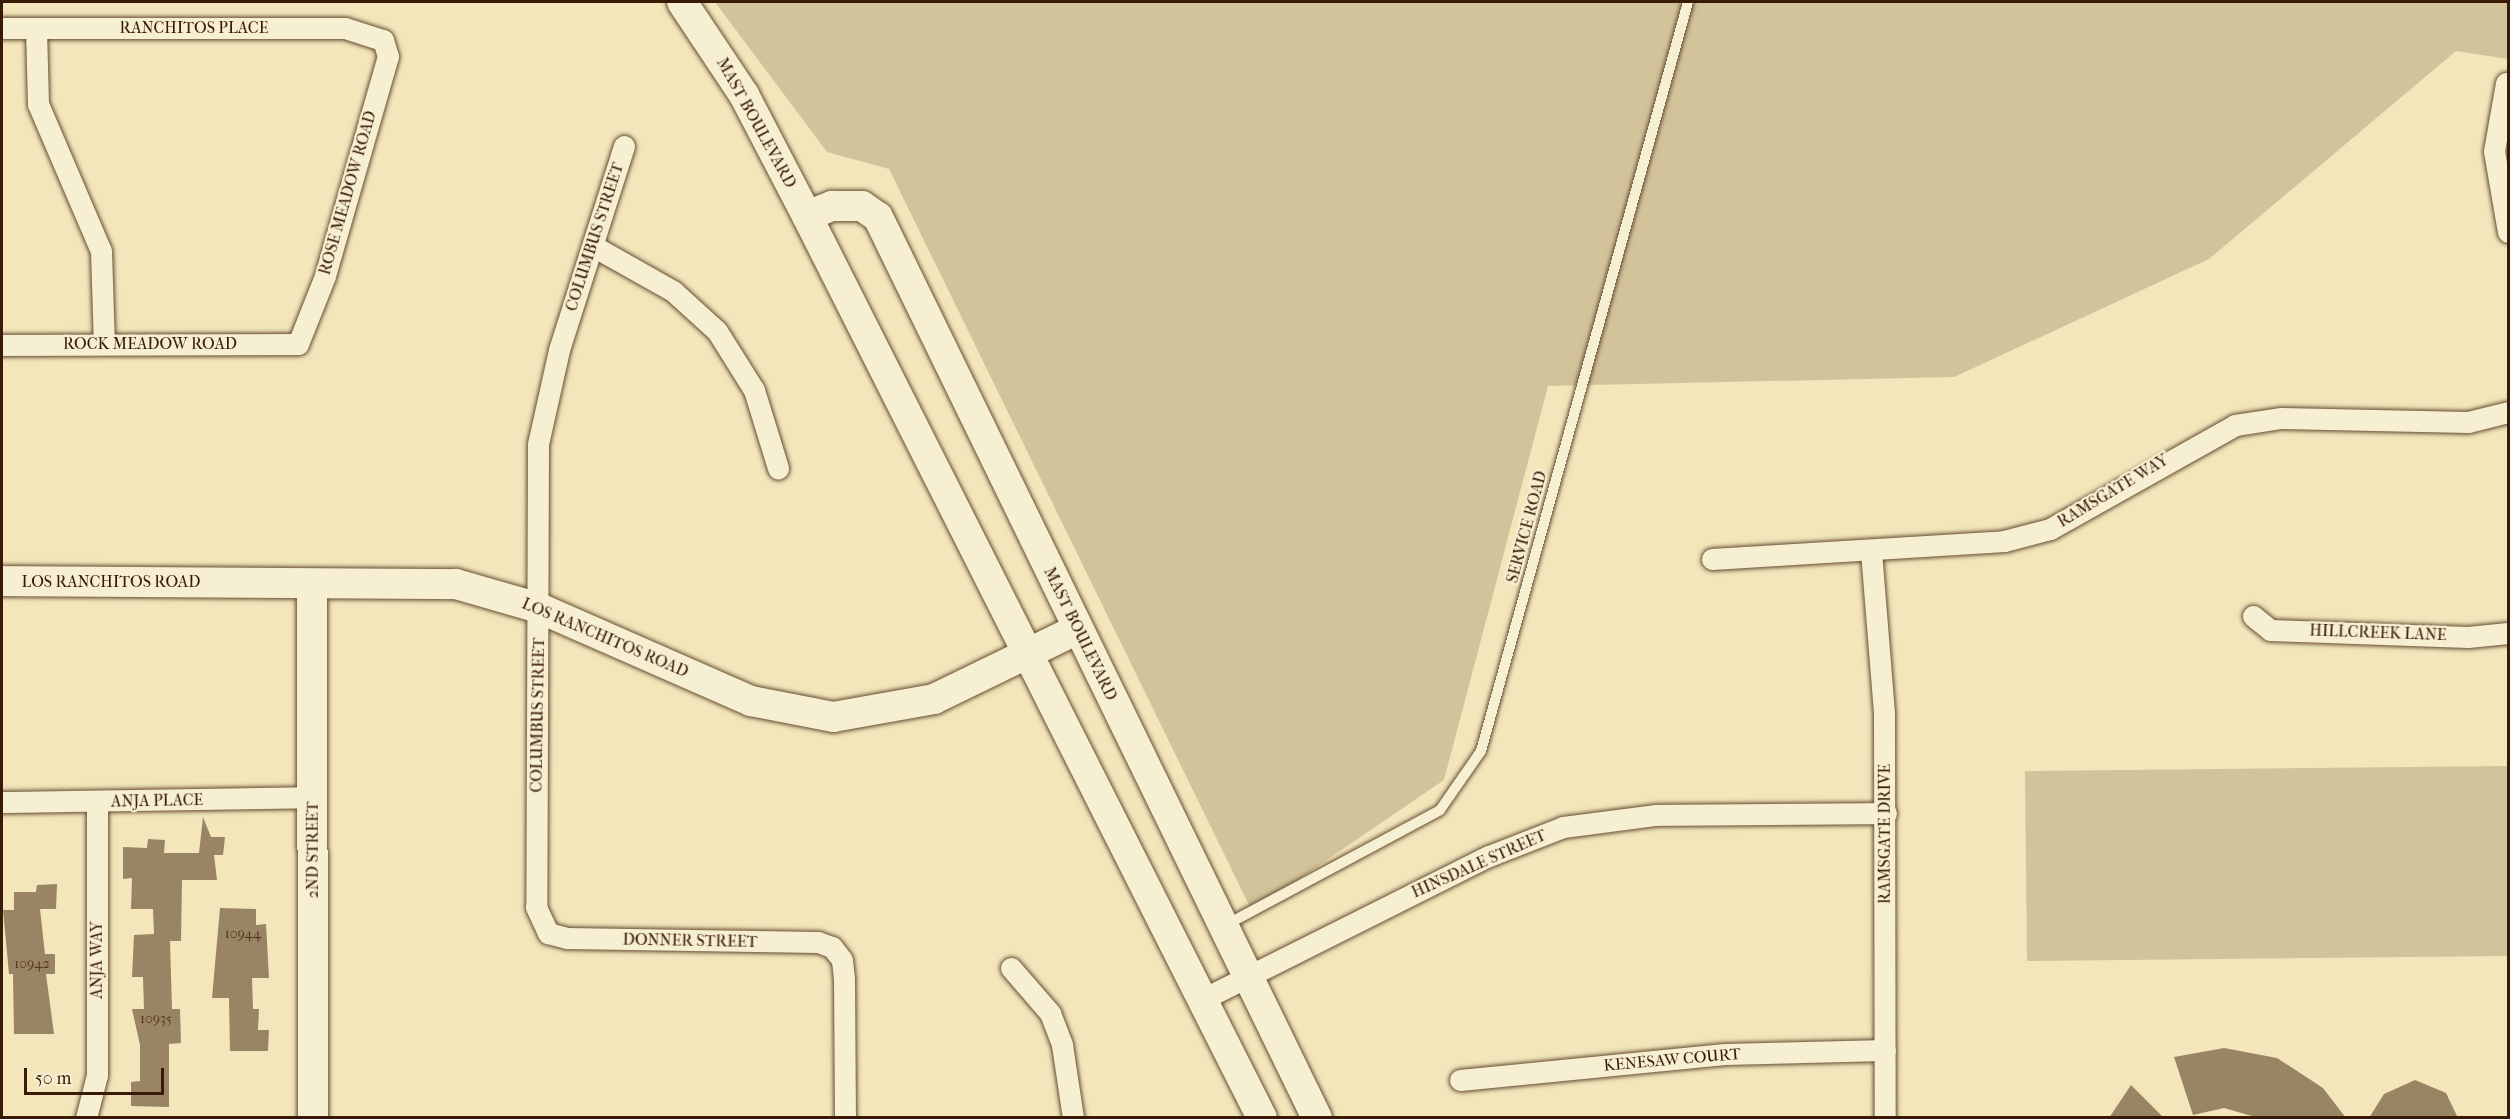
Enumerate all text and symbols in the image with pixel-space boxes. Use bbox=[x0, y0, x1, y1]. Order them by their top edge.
street label: RANCHITOS PLACE bbox=[120, 18, 268, 38]
street label: MAST BOULEVARD bbox=[712, 55, 800, 191]
street label: ROSE MEADOW ROAD bbox=[315, 109, 381, 277]
street label: COLUMBUS STREET bbox=[562, 160, 628, 314]
street label: ROCK MEADOW ROAD bbox=[63, 334, 237, 354]
street label: RAMSGATE WAY bbox=[2054, 450, 2172, 532]
street label: SERVICE ROAD bbox=[1503, 469, 1551, 585]
street label: MAST BOULEVARD bbox=[1039, 564, 1121, 704]
street label: LOS RANCHITOS ROAD bbox=[22, 572, 200, 592]
street label: LOS RANCHITOS ROAD bbox=[519, 594, 691, 682]
street label: HILLCREEK LANE bbox=[2309, 621, 2447, 645]
street label: COLUMBUS STREET bbox=[527, 637, 549, 793]
street label: RAMSGATE DRIVE bbox=[1875, 764, 1895, 904]
street label: ANJA PLACE bbox=[111, 791, 203, 811]
street label: 2ND STREET bbox=[303, 802, 323, 898]
street label: HINSDALE STREET bbox=[1409, 826, 1549, 902]
street label: ANJA WAY bbox=[87, 921, 107, 999]
house number: 10944 bbox=[225, 926, 261, 942]
street label: DONNER STREET bbox=[622, 930, 758, 952]
house number: 10942 bbox=[14, 956, 50, 972]
house number: 10935 bbox=[140, 1011, 172, 1027]
street label: KENESAW COURT bbox=[1603, 1044, 1741, 1076]
scale bar bbox=[27, 1056, 166, 1094]
text: 50 m bbox=[35, 1068, 71, 1089]

